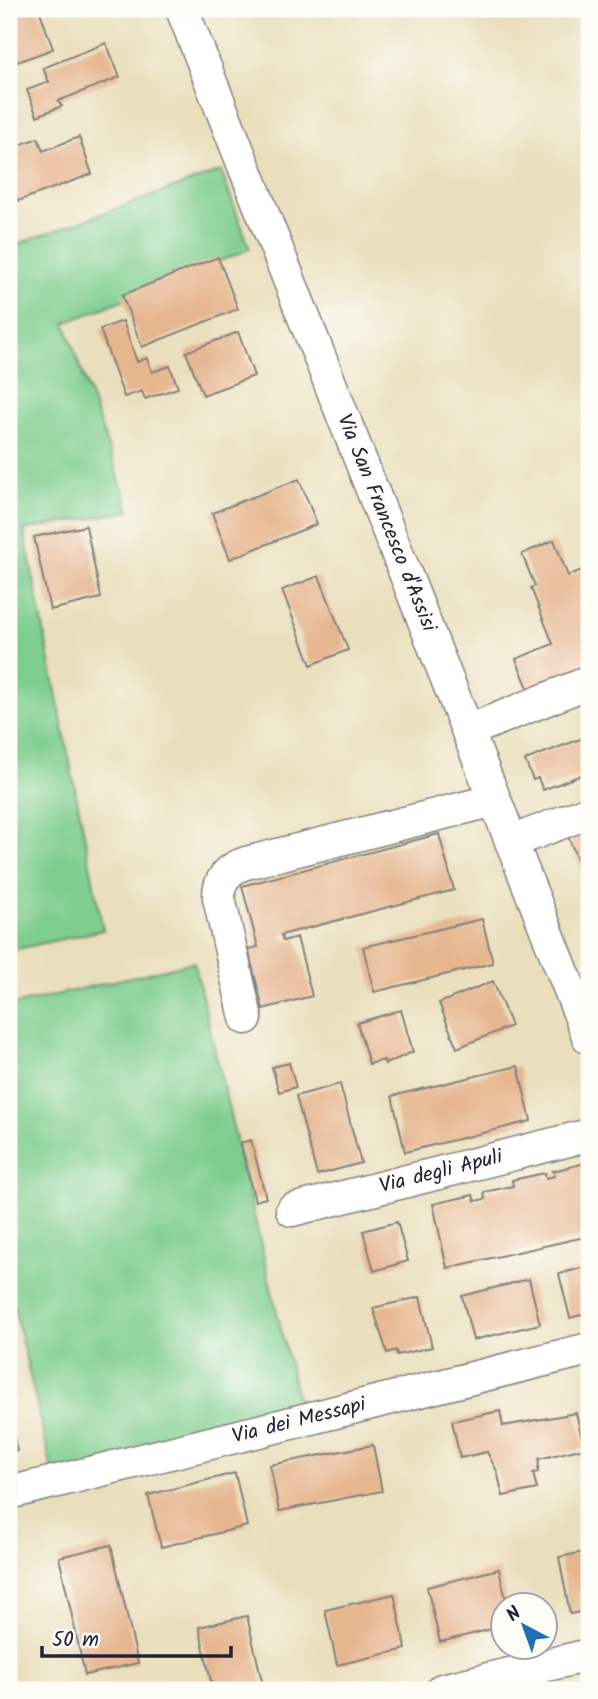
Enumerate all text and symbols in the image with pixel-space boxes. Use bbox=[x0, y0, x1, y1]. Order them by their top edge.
street label: Via San Francesco d'Assisi bbox=[327, 409, 445, 638]
street label: Via degli Apuli bbox=[376, 1141, 507, 1203]
street label: Via dei Messapi bbox=[229, 1388, 370, 1454]
north arrow bbox=[490, 1590, 560, 1660]
text: N bbox=[500, 1599, 529, 1630]
scale bar bbox=[42, 1615, 231, 1659]
text: 50 m bbox=[52, 1624, 99, 1657]

